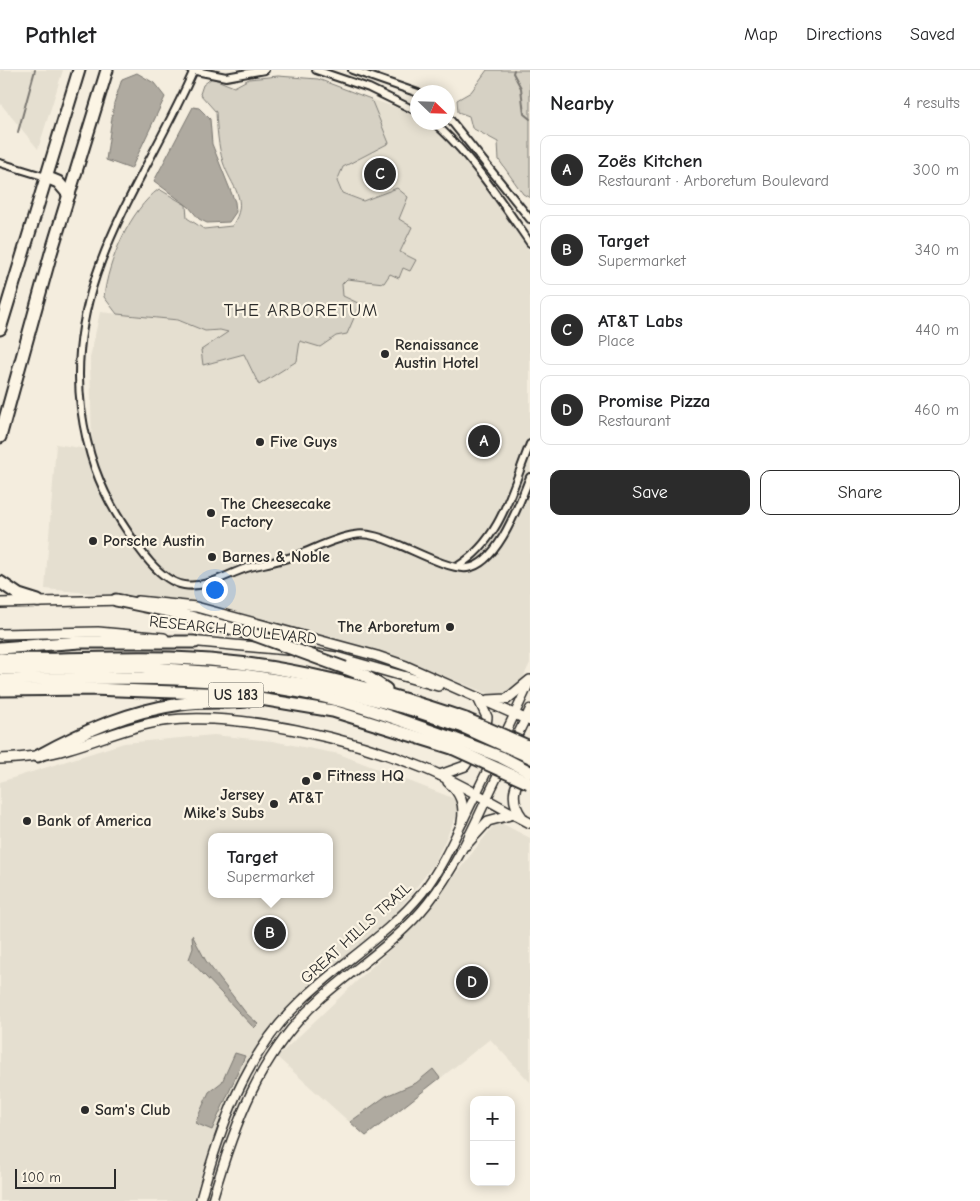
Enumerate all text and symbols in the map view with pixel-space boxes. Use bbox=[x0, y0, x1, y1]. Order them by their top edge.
text: Pathlet bbox=[25, 21, 96, 49]
text: Map bbox=[744, 24, 778, 45]
text: Directions bbox=[806, 24, 882, 45]
text: Saved bbox=[910, 24, 955, 45]
north arrow bbox=[410, 85, 455, 130]
text: Nearby bbox=[550, 91, 614, 115]
text: 4 results bbox=[903, 94, 960, 112]
text: Zoës Kitchen bbox=[598, 150, 703, 172]
pin: C bbox=[364, 155, 396, 193]
text: A bbox=[563, 161, 571, 179]
text: 300 m bbox=[913, 161, 959, 179]
text: Restaurant · Arboretum Boulevard bbox=[598, 172, 829, 190]
text: Target bbox=[598, 230, 649, 252]
text: B bbox=[562, 241, 572, 259]
text: 340 m bbox=[915, 241, 959, 259]
text: Supermarket bbox=[598, 252, 686, 270]
district label: THE ARBORETUM bbox=[224, 300, 378, 321]
text: AT&T Labs bbox=[598, 310, 683, 332]
text: C bbox=[562, 321, 572, 339]
text: 440 m bbox=[915, 321, 959, 339]
text: Place bbox=[598, 332, 634, 350]
place label: Renaissance Austin Hotel bbox=[395, 336, 479, 372]
marker: Renaissance Austin Hotel bbox=[379, 348, 391, 360]
text: Promise Pizza bbox=[598, 390, 710, 412]
text: D bbox=[562, 401, 572, 419]
text: 460 m bbox=[914, 401, 959, 419]
text: Restaurant bbox=[598, 412, 670, 430]
pin: A bbox=[468, 422, 500, 460]
place label: Five Guys bbox=[270, 433, 337, 451]
marker: Five Guys bbox=[254, 436, 266, 448]
button: Save bbox=[550, 470, 750, 515]
button: Share bbox=[760, 470, 960, 515]
place label: The Cheesecake Factory bbox=[221, 495, 331, 531]
marker: The Cheesecake Factory bbox=[205, 507, 217, 519]
place label: Porsche Austin bbox=[103, 532, 205, 550]
marker: Porsche Austin bbox=[87, 535, 99, 547]
place label: Barnes & Noble bbox=[222, 548, 330, 566]
marker: Barnes & Noble bbox=[206, 551, 218, 563]
your location bbox=[202, 577, 228, 603]
street label: RESEARCH BOULEVARD bbox=[148, 612, 318, 648]
place label: The Arboretum bbox=[338, 618, 440, 636]
marker: The Arboretum bbox=[444, 621, 456, 633]
road number: US 183 bbox=[208, 682, 264, 708]
place label: Fitness HQ bbox=[327, 767, 404, 785]
marker: Fitness HQ bbox=[311, 770, 323, 782]
marker: AT&T bbox=[300, 775, 312, 787]
place label: Jersey Mike's Subs bbox=[184, 786, 265, 822]
place label: AT&T bbox=[289, 789, 324, 807]
marker: Jersey Mike's Subs bbox=[268, 798, 280, 810]
place label: Bank of America bbox=[37, 812, 152, 830]
marker: Bank of America bbox=[21, 815, 33, 827]
popup bbox=[208, 833, 333, 898]
text: Target bbox=[227, 846, 278, 868]
text: Supermarket bbox=[227, 868, 314, 886]
street label: GREAT HILLS TRAIL bbox=[297, 879, 415, 987]
pin: B bbox=[254, 914, 286, 952]
pin: D bbox=[456, 963, 488, 1001]
map controls bbox=[470, 1096, 515, 1186]
button: + bbox=[470, 1096, 515, 1141]
place label: Sam's Club bbox=[95, 1101, 170, 1119]
marker: Sam's Club bbox=[79, 1104, 91, 1116]
button: − bbox=[470, 1141, 515, 1186]
scale bar bbox=[15, 1166, 116, 1189]
text: 100 m bbox=[22, 1169, 61, 1186]

